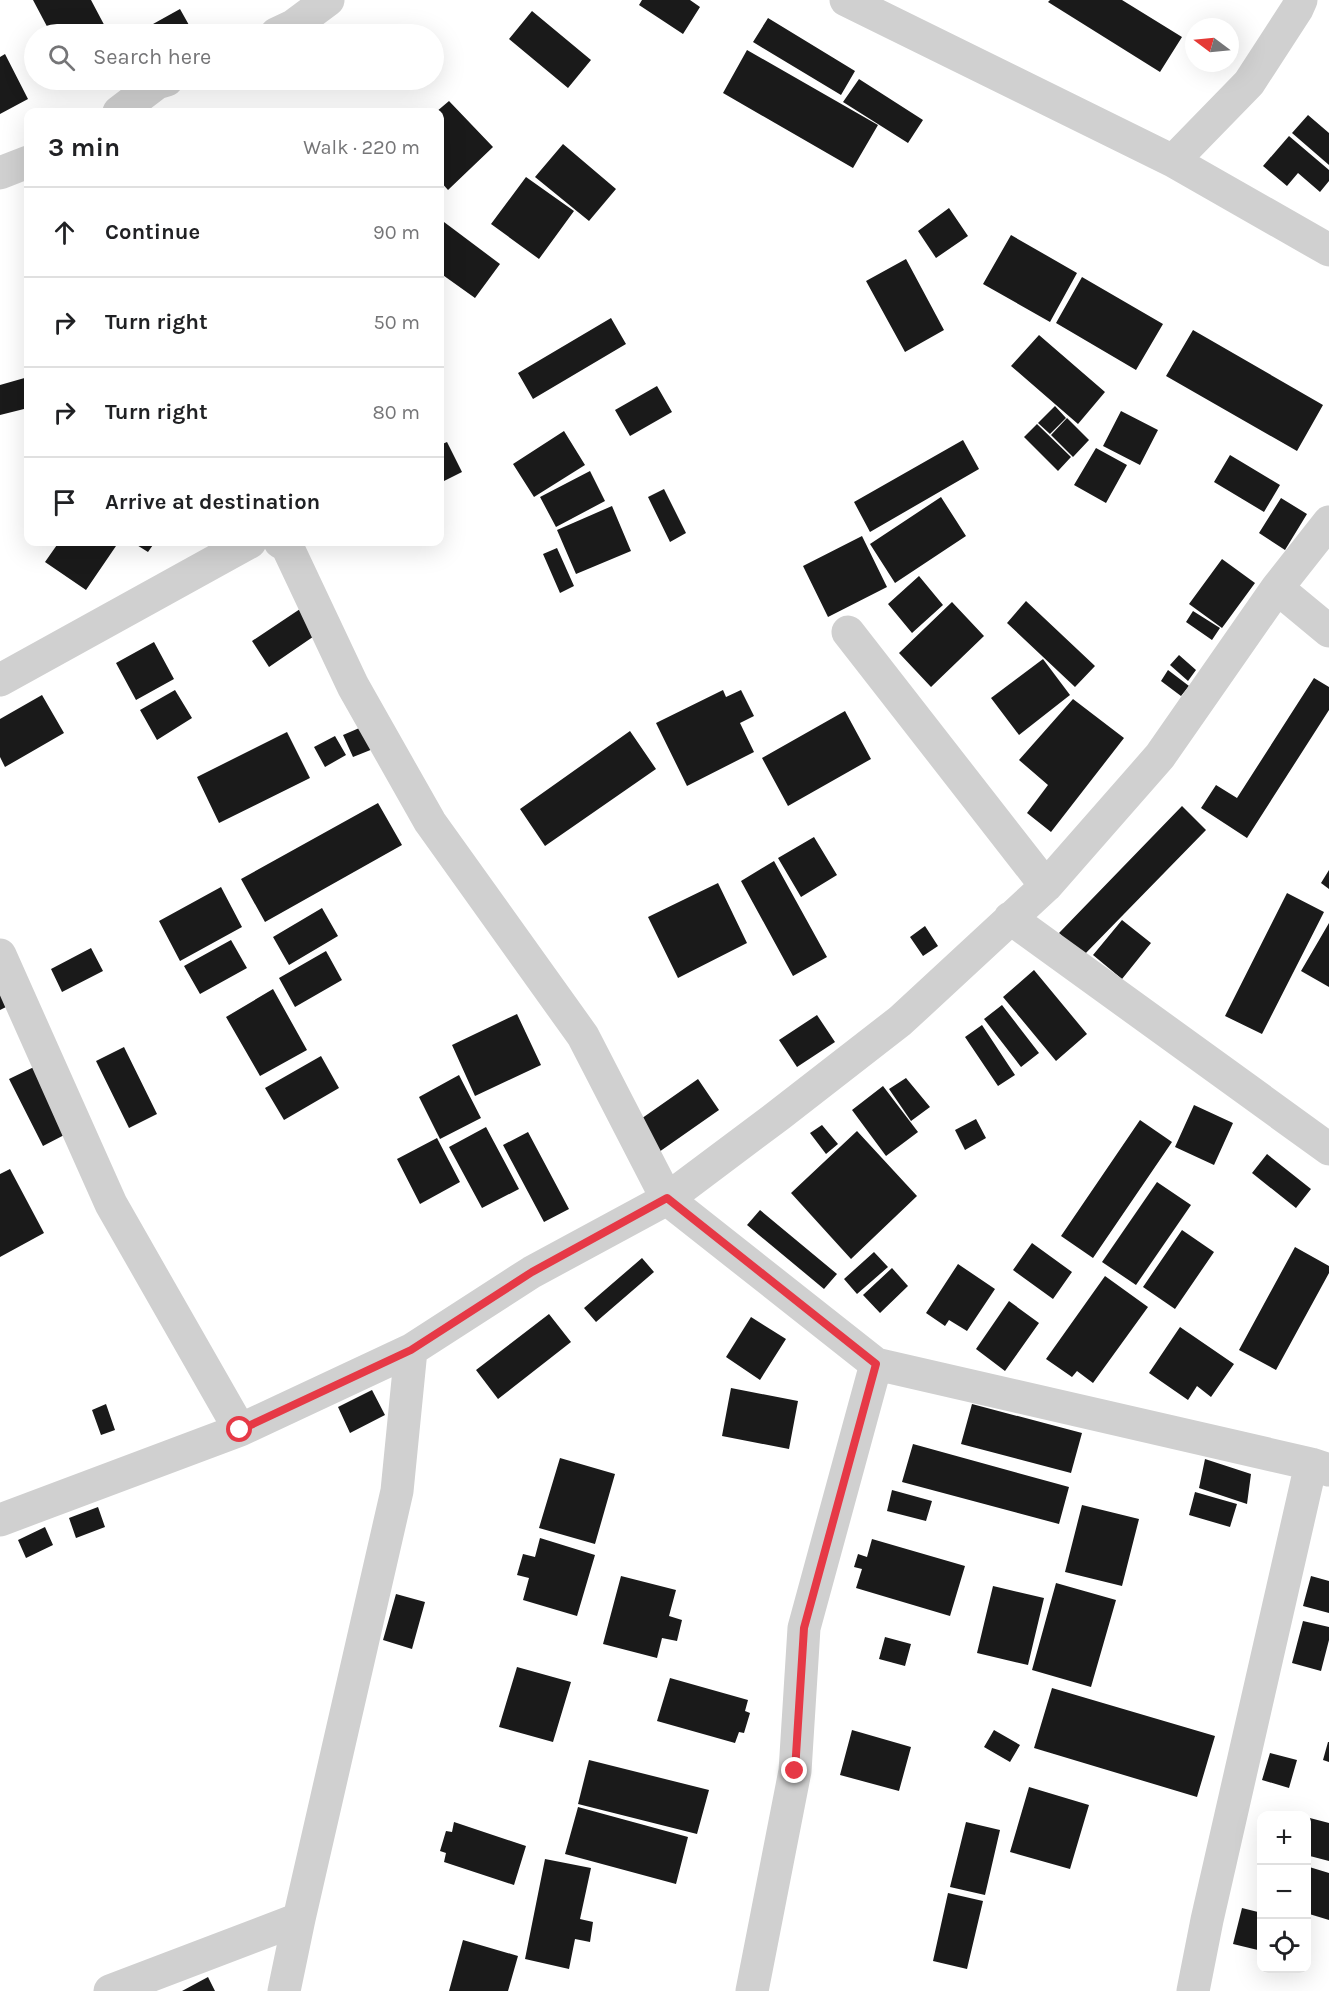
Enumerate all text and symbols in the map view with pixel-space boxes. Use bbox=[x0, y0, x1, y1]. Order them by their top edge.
north arrow bbox=[1185, 18, 1239, 72]
search box bbox=[24, 24, 444, 90]
icon: search bbox=[45, 41, 78, 74]
text: Search here bbox=[93, 44, 211, 70]
text: 3 min bbox=[48, 132, 120, 163]
text: Walk · 220 m bbox=[303, 136, 420, 159]
icon: ahead bbox=[48, 216, 81, 249]
text: Continue bbox=[105, 219, 200, 245]
text: 90 m bbox=[373, 221, 420, 244]
icon: right bbox=[48, 306, 81, 339]
text: Turn right bbox=[105, 309, 208, 335]
text: 50 m bbox=[373, 311, 420, 334]
icon: right bbox=[48, 396, 81, 429]
text: Turn right bbox=[105, 399, 208, 425]
text: 80 m bbox=[372, 401, 420, 424]
icon: arrive bbox=[48, 486, 81, 519]
text: Arrive at destination bbox=[105, 489, 320, 515]
route start bbox=[226, 1416, 252, 1442]
route end bbox=[781, 1757, 807, 1783]
map controls bbox=[1257, 1811, 1311, 1973]
button: + bbox=[1257, 1811, 1311, 1865]
button: − bbox=[1257, 1865, 1311, 1919]
button: locate bbox=[1257, 1919, 1311, 1973]

